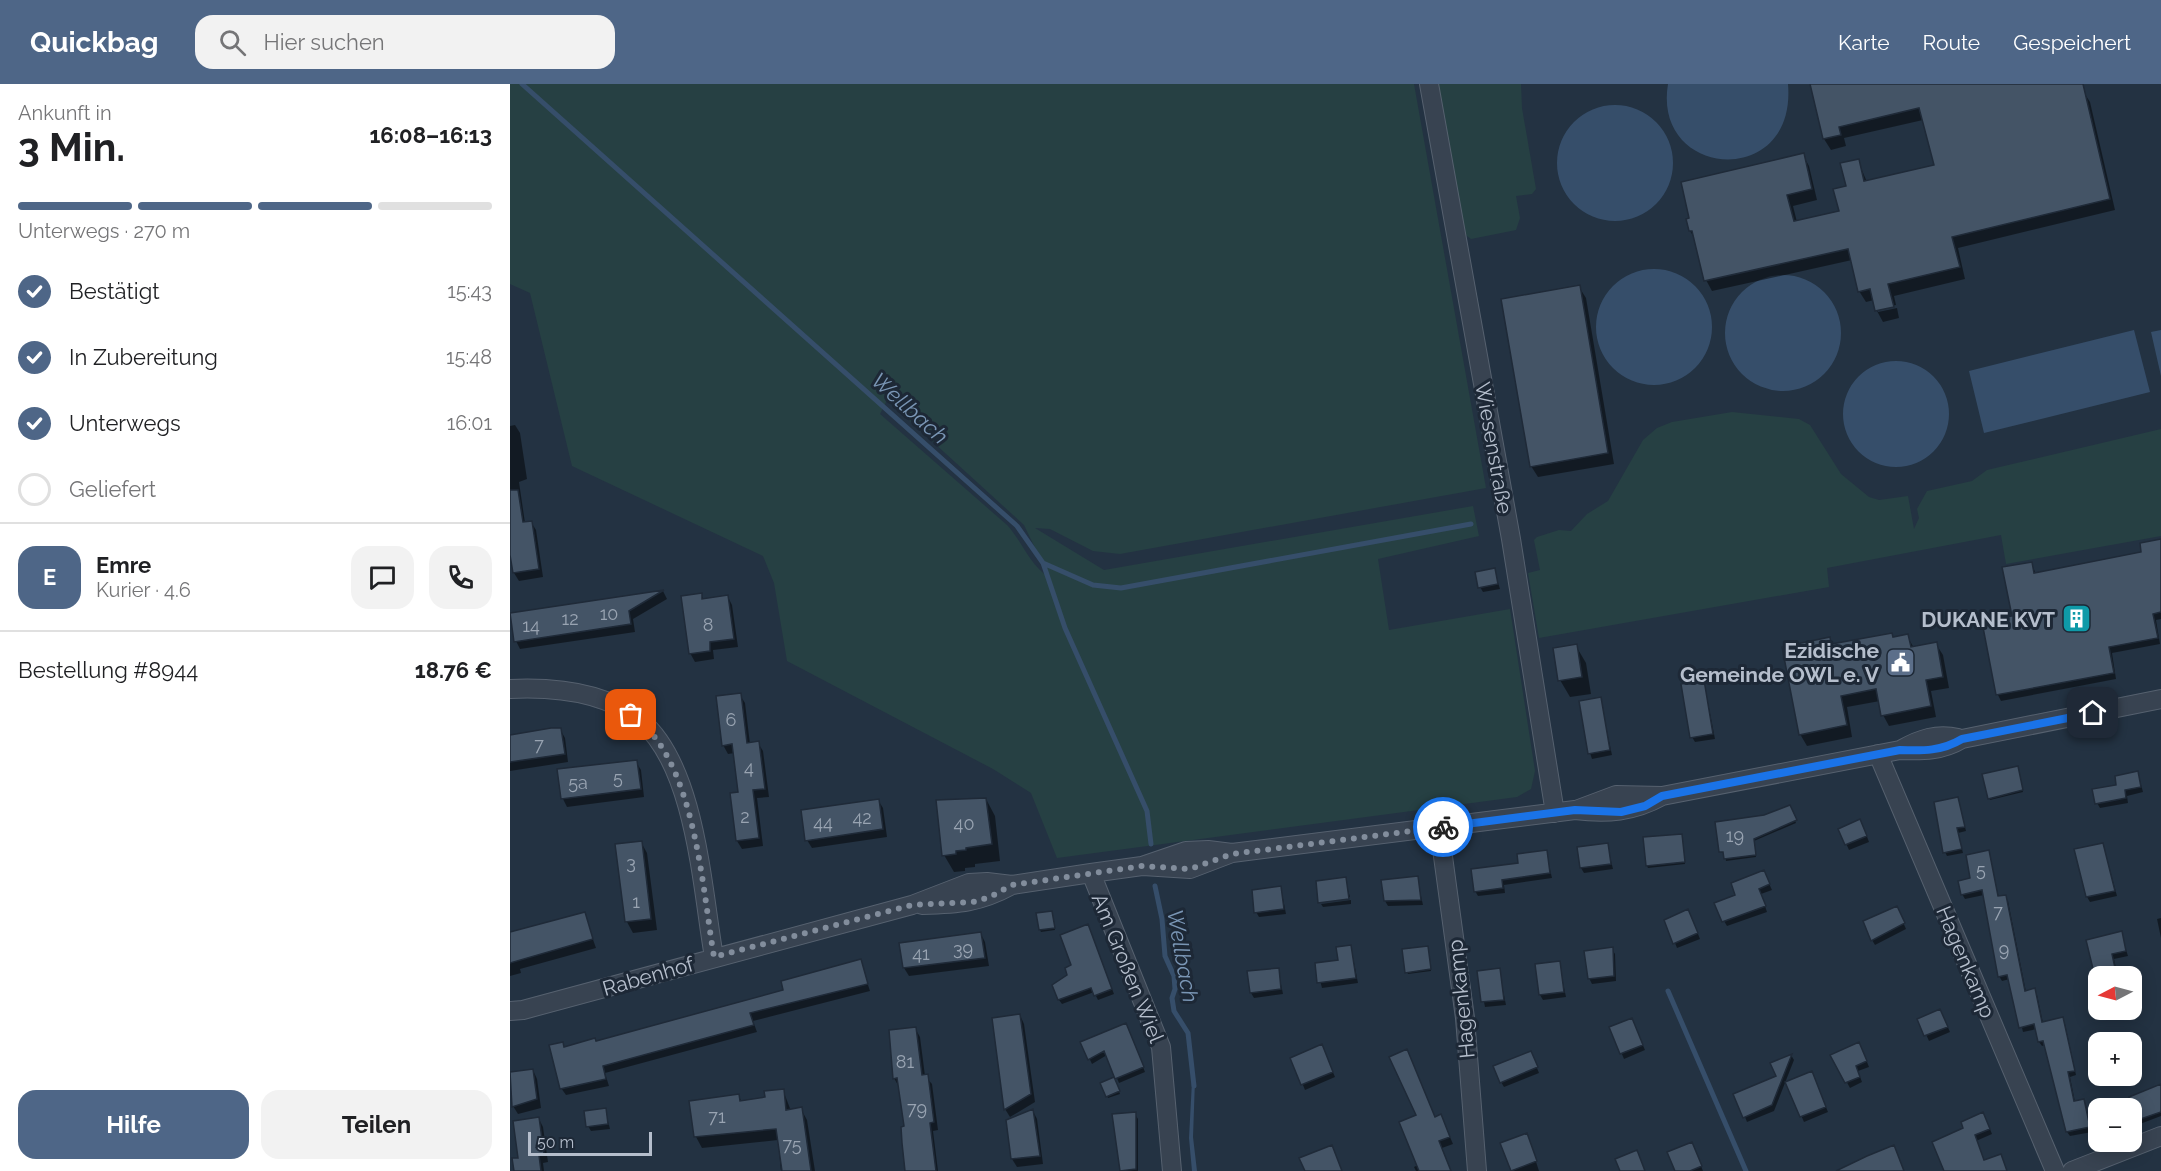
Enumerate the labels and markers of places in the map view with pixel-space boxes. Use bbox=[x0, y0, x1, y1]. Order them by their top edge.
building icon: DUKANE KVT bbox=[2060, 603, 2092, 635]
place label: DUKANE KVT bbox=[1921, 607, 2055, 632]
place label: Ezidische Gemeinde OWL e. V bbox=[1680, 638, 1880, 687]
public building icon: Ezidische Gemeinde OWL e. V bbox=[1884, 646, 1916, 678]
pin bbox=[2067, 687, 2118, 738]
pin bbox=[605, 689, 656, 740]

